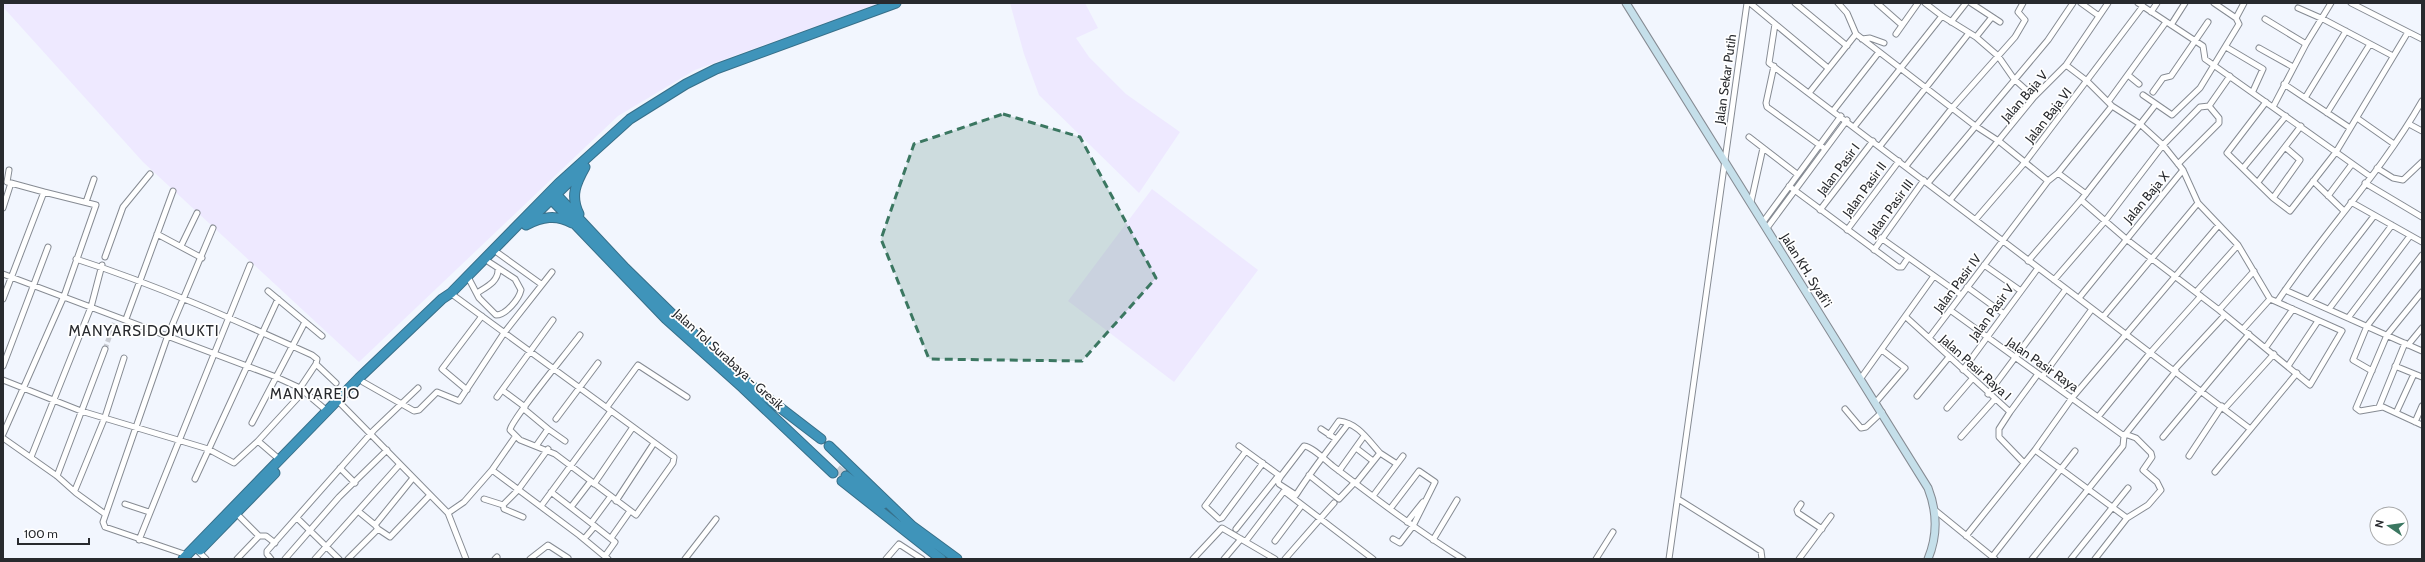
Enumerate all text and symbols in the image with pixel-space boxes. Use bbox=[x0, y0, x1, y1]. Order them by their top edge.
street label: Jalan Sekar Putih bbox=[1711, 33, 1739, 126]
street label: Jalan Baja V bbox=[1997, 67, 2051, 126]
street label: Jalan Baja VI bbox=[2021, 84, 2075, 147]
street label: Jalan Pasir I bbox=[1813, 140, 1863, 199]
street label: Jalan Pasir II bbox=[1838, 158, 1889, 220]
street label: Jalan Baja X bbox=[2119, 168, 2173, 228]
street label: Jalan Pasir III bbox=[1863, 176, 1916, 241]
street label: Jalan KH. Syafi'i bbox=[1777, 229, 1836, 310]
street label: Jalan Pasir IV bbox=[1929, 251, 1984, 316]
street label: Jalan Pasir V bbox=[1965, 281, 2017, 344]
street label: Jalan Tol Surabaya - Gresik bbox=[670, 305, 788, 413]
district label: MANYARSIDOMUKTI bbox=[68, 322, 220, 340]
street label: Jalan Pasir Raya I bbox=[1936, 330, 2015, 403]
street label: Jalan Pasir Raya bbox=[2003, 333, 2083, 395]
district label: MANYAREJO bbox=[270, 385, 360, 403]
north arrow bbox=[2369, 506, 2409, 546]
text: N bbox=[2372, 518, 2387, 529]
scale bar bbox=[18, 520, 89, 546]
text: 100 m bbox=[24, 526, 58, 541]

